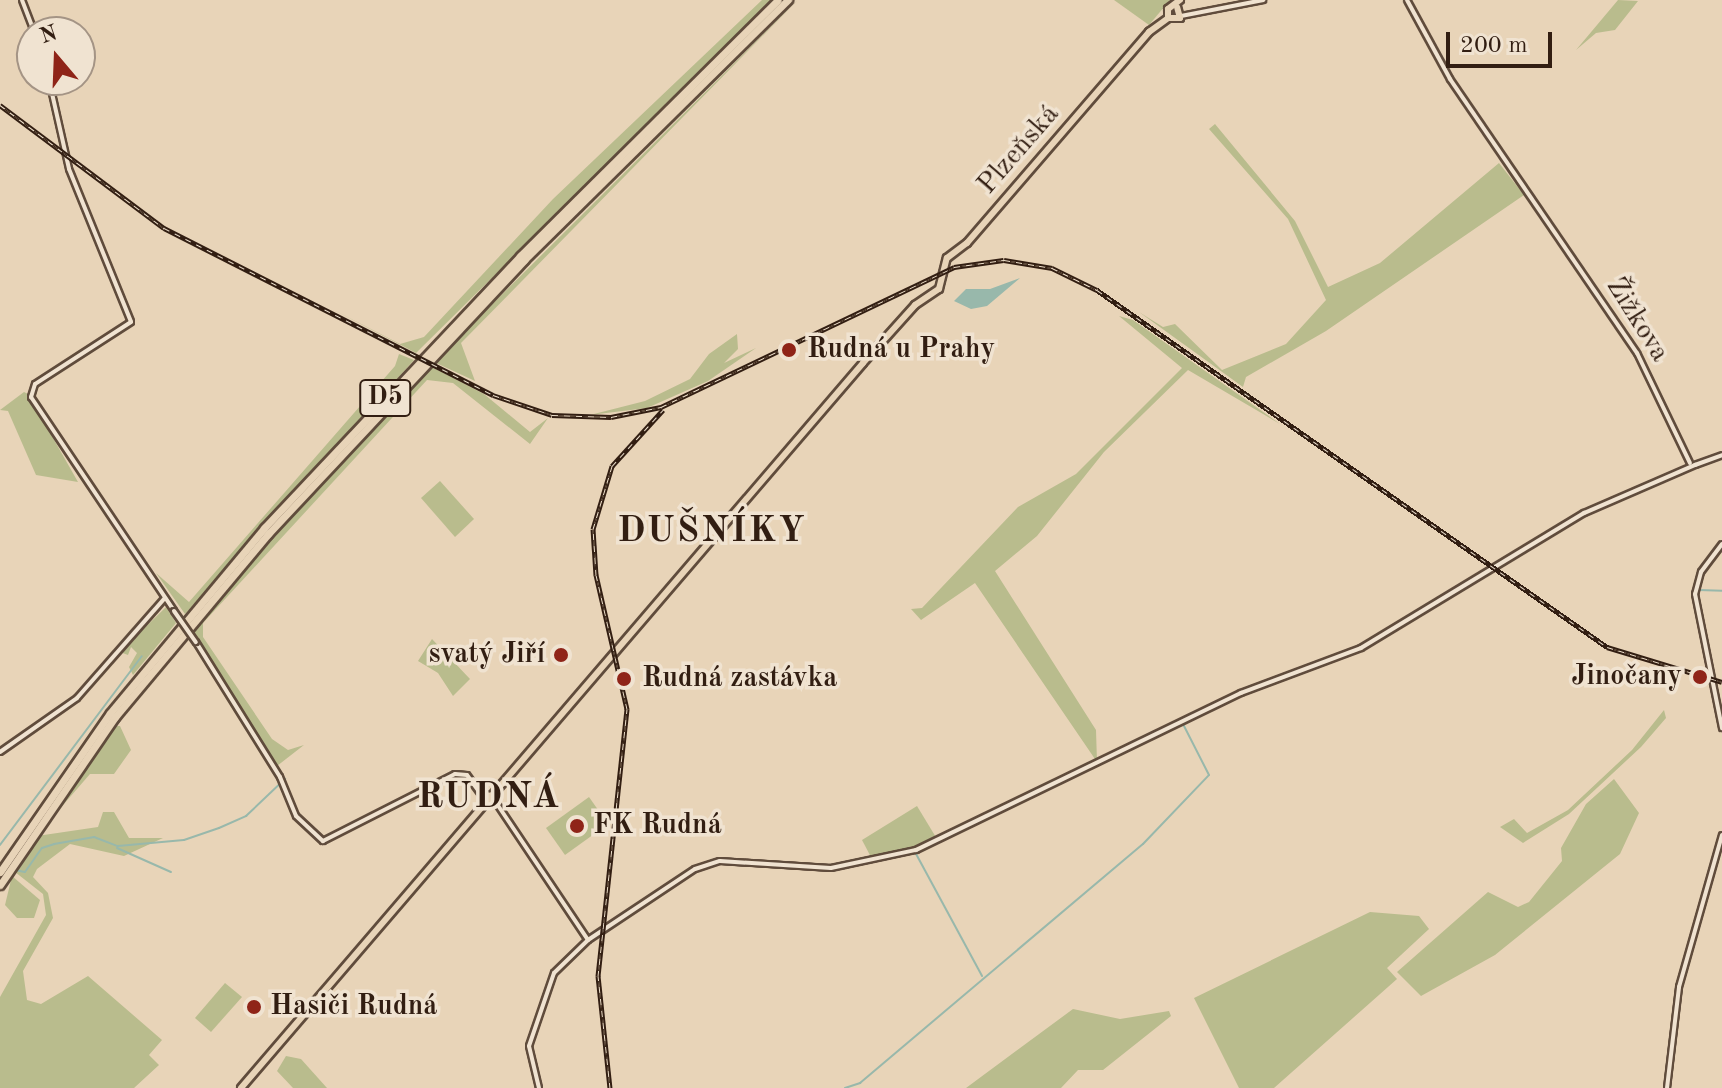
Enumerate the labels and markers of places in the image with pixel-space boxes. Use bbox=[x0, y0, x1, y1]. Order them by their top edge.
place label: Rudná u Prahy bbox=[807, 333, 995, 367]
marker: Rudná u Prahy bbox=[778, 339, 800, 361]
place label: svatý Jiří bbox=[429, 638, 545, 672]
marker: svatý Jiří bbox=[552, 646, 570, 664]
place label: Jinočany bbox=[1571, 660, 1682, 694]
place label: Rudná zastávka bbox=[642, 662, 837, 696]
marker: Jinočany bbox=[1689, 666, 1711, 688]
marker: Rudná zastávka bbox=[613, 668, 635, 690]
place label: FK Rudná bbox=[593, 809, 722, 843]
marker: FK Rudná bbox=[568, 817, 586, 835]
place label: Hasiči Rudná bbox=[270, 990, 438, 1024]
marker: Hasiči Rudná bbox=[245, 998, 263, 1016]

